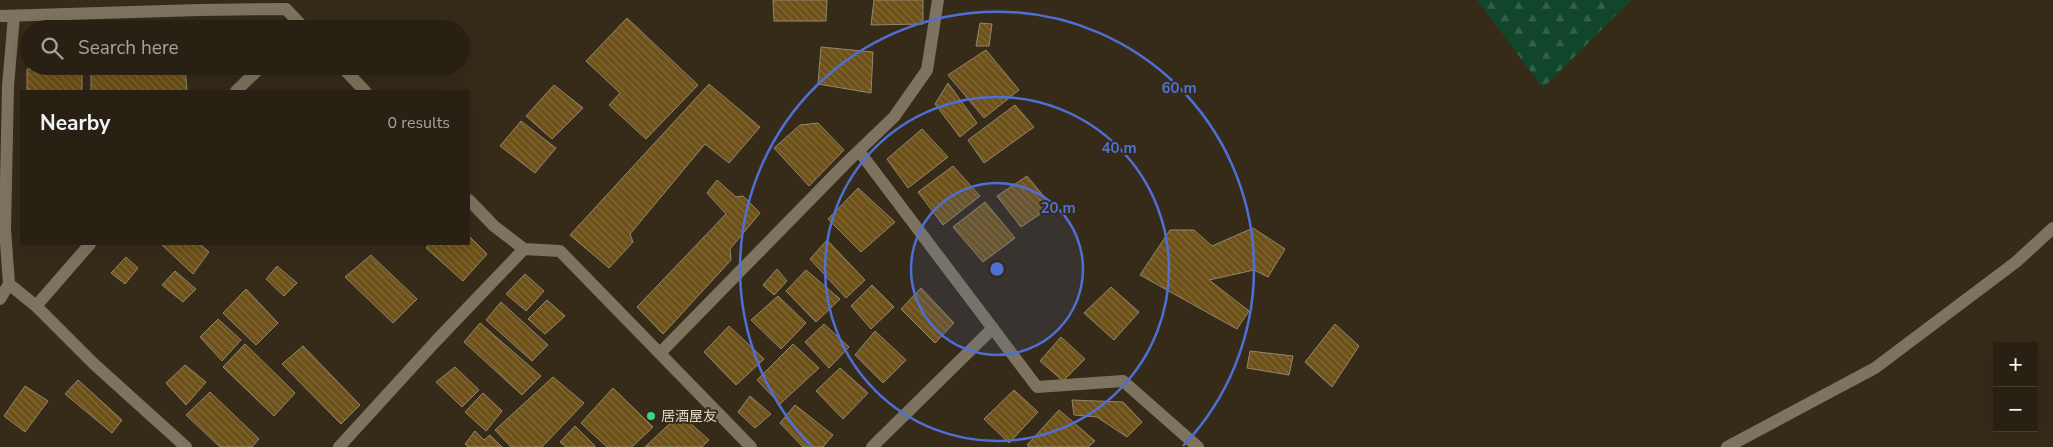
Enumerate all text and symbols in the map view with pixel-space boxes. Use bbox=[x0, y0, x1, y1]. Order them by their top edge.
search box bbox=[20, 20, 470, 75]
icon: search bbox=[38, 34, 66, 62]
text: Search here bbox=[78, 35, 179, 61]
text: 60 m bbox=[1161, 78, 1197, 98]
text: Nearby bbox=[40, 109, 110, 137]
text: 0 results bbox=[388, 112, 450, 134]
text: 40 m bbox=[1101, 138, 1137, 158]
text: 20 m bbox=[1040, 198, 1076, 218]
centre of rings bbox=[988, 260, 1006, 278]
map controls bbox=[1993, 342, 2038, 432]
button: + bbox=[1993, 342, 2038, 387]
button: − bbox=[1993, 387, 2038, 432]
place label: 居酒屋友 bbox=[661, 407, 717, 426]
marker: 居酒屋友 bbox=[645, 410, 657, 422]

